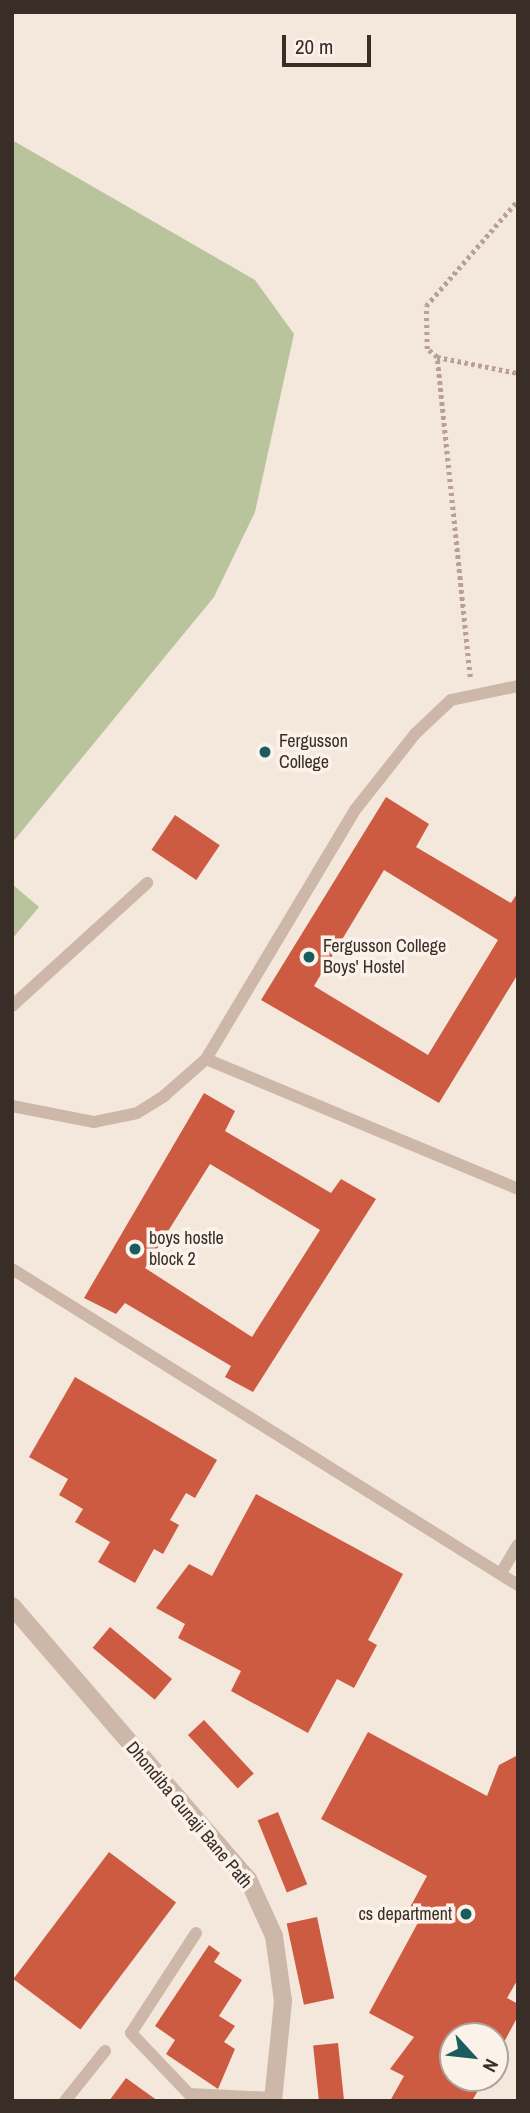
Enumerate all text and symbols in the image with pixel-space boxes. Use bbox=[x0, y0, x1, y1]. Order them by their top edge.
scale bar bbox=[285, 21, 374, 65]
text: 20 m bbox=[295, 32, 333, 61]
place label: Fergusson College bbox=[279, 731, 348, 774]
marker: Fergusson College bbox=[257, 744, 273, 760]
place label: Fergusson College Boys' Hostel bbox=[323, 936, 446, 978]
marker: Fergusson College Boys' Hostel bbox=[301, 949, 317, 965]
place label: boys hostle block 2 bbox=[149, 1228, 224, 1270]
marker: boys hostle block 2 bbox=[127, 1241, 143, 1257]
street label: Dhondiba Gunaji Bane Path bbox=[121, 1737, 257, 1893]
place label: cs department bbox=[358, 1903, 452, 1925]
marker: cs department bbox=[458, 1906, 474, 1922]
north arrow bbox=[439, 2022, 509, 2092]
text: N bbox=[477, 2055, 505, 2077]

